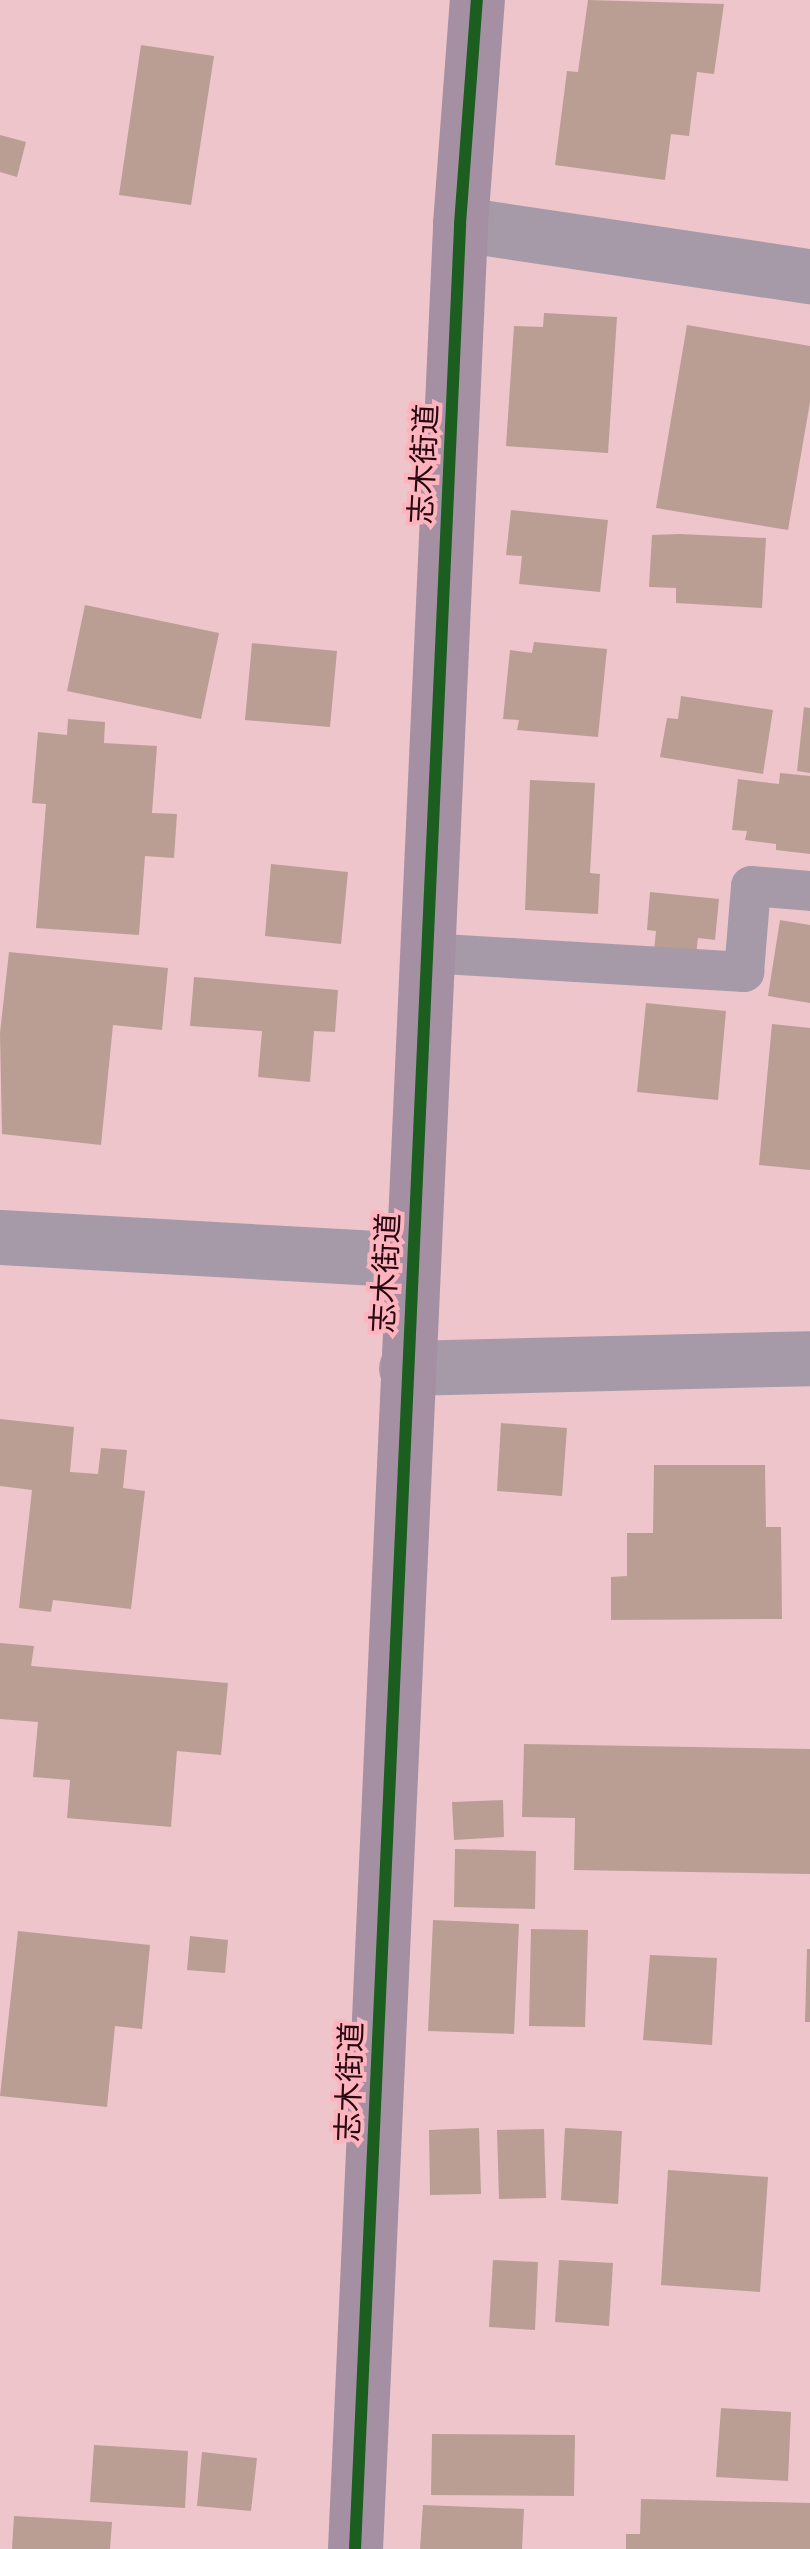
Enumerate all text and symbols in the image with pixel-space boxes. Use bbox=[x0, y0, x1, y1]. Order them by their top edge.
street label: 志木街道 bbox=[403, 403, 445, 525]
street label: 志木街道 bbox=[365, 1212, 407, 1334]
street label: 志木街道 bbox=[330, 2021, 370, 2143]

